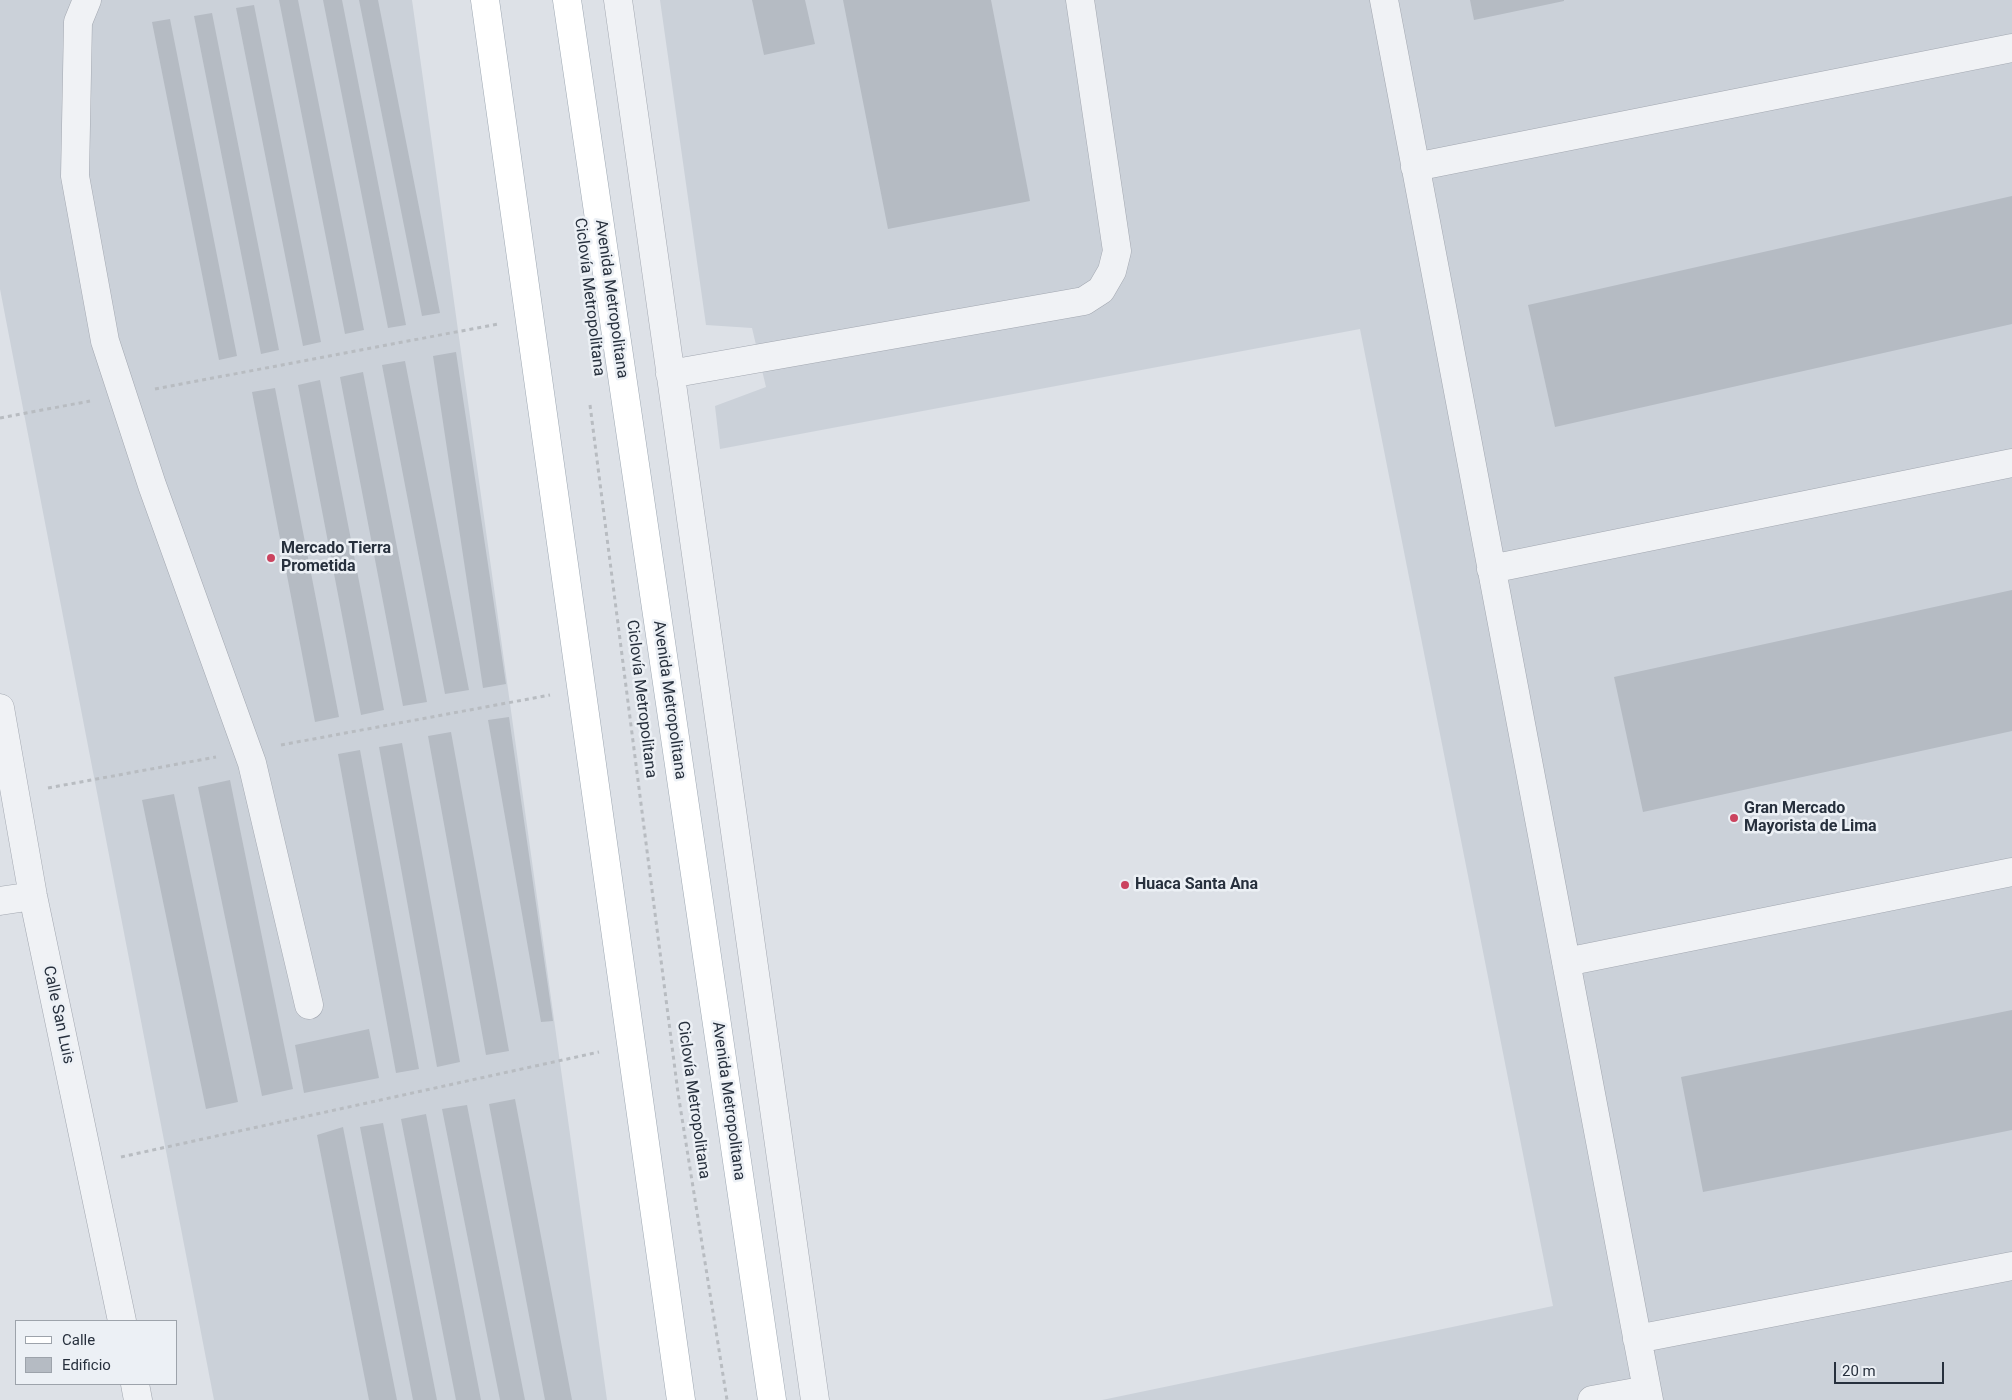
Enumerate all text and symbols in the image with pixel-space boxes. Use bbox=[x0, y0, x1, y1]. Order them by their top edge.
street label: Ciclovía Metropolitana bbox=[570, 217, 608, 377]
street label: Avenida Metropolitana bbox=[590, 218, 632, 380]
place label: Mercado Tierra Prometida bbox=[281, 539, 391, 577]
marker: Mercado Tierra Prometida bbox=[265, 552, 277, 564]
street label: Ciclovía Metropolitana bbox=[622, 619, 660, 779]
street label: Avenida Metropolitana bbox=[648, 619, 690, 781]
place label: Gran Mercado Mayorista de Lima bbox=[1744, 799, 1877, 837]
marker: Gran Mercado Mayorista de Lima bbox=[1728, 812, 1740, 824]
place label: Huaca Santa Ana bbox=[1135, 875, 1258, 895]
marker: Huaca Santa Ana bbox=[1119, 879, 1131, 891]
street label: Calle San Luis bbox=[38, 964, 78, 1066]
street label: Ciclovía Metropolitana bbox=[672, 1020, 714, 1180]
street label: Avenida Metropolitana bbox=[707, 1020, 749, 1182]
legend bbox=[15, 1320, 178, 1385]
text: Calle bbox=[62, 1331, 95, 1349]
scale bar bbox=[1837, 1352, 1947, 1384]
text: Edificio bbox=[62, 1356, 111, 1374]
text: 20 m bbox=[1842, 1362, 1876, 1380]

